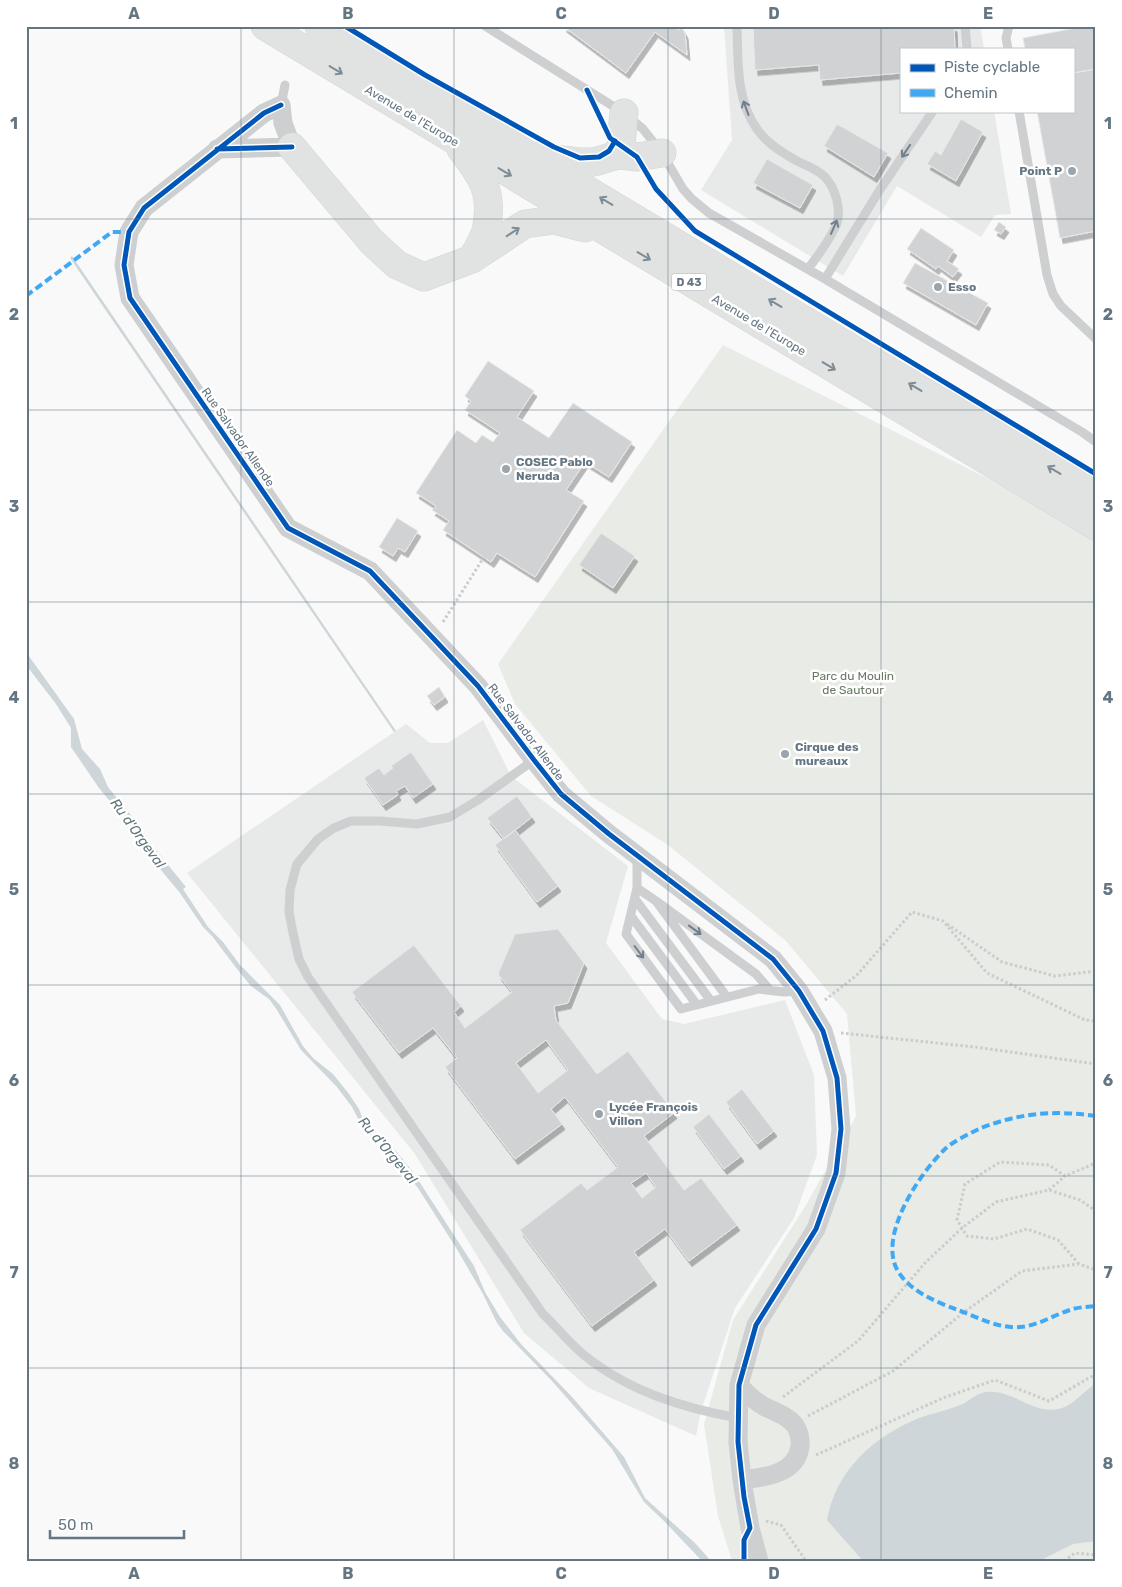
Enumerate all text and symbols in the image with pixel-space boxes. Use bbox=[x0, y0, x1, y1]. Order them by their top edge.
text: A bbox=[128, 4, 140, 23]
text: B bbox=[342, 4, 354, 23]
text: C bbox=[555, 4, 567, 23]
text: D bbox=[768, 4, 780, 23]
text: E bbox=[983, 4, 993, 23]
legend bbox=[900, 48, 1074, 112]
text: Piste cyclable bbox=[944, 58, 1040, 76]
one-way arrow bbox=[329, 65, 343, 75]
street label: Avenue de l'Europe bbox=[363, 82, 462, 150]
text: Chemin bbox=[944, 84, 998, 102]
one-way arrow bbox=[741, 100, 751, 116]
text: 1 bbox=[10, 114, 18, 133]
text: 1 bbox=[1104, 114, 1112, 133]
one-way arrow bbox=[901, 144, 911, 158]
place label: Point P bbox=[1019, 164, 1062, 178]
marker: Point P bbox=[1066, 165, 1078, 177]
one-way arrow bbox=[498, 167, 512, 177]
one-way arrow bbox=[599, 196, 613, 206]
one-way arrow bbox=[829, 220, 839, 235]
one-way arrow bbox=[506, 227, 520, 237]
one-way arrow bbox=[637, 251, 651, 261]
road number: D 43 bbox=[672, 274, 706, 290]
place label: Esso bbox=[948, 280, 976, 294]
marker: Esso bbox=[932, 281, 944, 293]
street label: Avenue de l'Europe bbox=[710, 291, 809, 359]
one-way arrow bbox=[769, 298, 783, 308]
text: 2 bbox=[9, 305, 19, 324]
text: 2 bbox=[1103, 305, 1113, 324]
one-way arrow bbox=[821, 362, 835, 372]
one-way arrow bbox=[908, 381, 922, 391]
street label: Rue Salvador Allende bbox=[199, 385, 278, 489]
place label: COSEC Pablo Neruda bbox=[516, 455, 593, 483]
marker: COSEC Pablo Neruda bbox=[500, 463, 512, 475]
one-way arrow bbox=[1047, 465, 1061, 475]
text: 3 bbox=[9, 497, 19, 516]
text: 3 bbox=[1103, 497, 1113, 516]
park label: Parc du Moulin de Sautour bbox=[812, 669, 894, 697]
street label: Rue Salvador Allende bbox=[485, 681, 567, 783]
text: 4 bbox=[9, 688, 20, 707]
text: 4 bbox=[1103, 688, 1114, 707]
place label: Cirque des mureaux bbox=[795, 740, 859, 768]
marker: Cirque des mureaux bbox=[779, 748, 791, 760]
water label: Ru d'Orgeval bbox=[107, 795, 169, 872]
text: 5 bbox=[9, 880, 19, 899]
text: 5 bbox=[1103, 880, 1113, 899]
one-way arrow bbox=[688, 925, 702, 935]
one-way arrow bbox=[634, 945, 645, 958]
text: 6 bbox=[9, 1071, 19, 1090]
text: 6 bbox=[1103, 1071, 1113, 1090]
place label: Lycée François Villon bbox=[609, 1100, 698, 1128]
marker: Lycée François Villon bbox=[593, 1108, 605, 1120]
water label: Ru d'Orgeval bbox=[355, 1113, 421, 1188]
text: 7 bbox=[9, 1263, 19, 1282]
text: 7 bbox=[1103, 1263, 1113, 1282]
text: 8 bbox=[9, 1454, 20, 1473]
text: 8 bbox=[1103, 1454, 1114, 1473]
scale bar bbox=[50, 1507, 184, 1539]
text: 50 m bbox=[58, 1516, 93, 1534]
text: A bbox=[128, 1564, 140, 1583]
text: B bbox=[342, 1564, 354, 1583]
text: C bbox=[555, 1564, 567, 1583]
text: D bbox=[768, 1564, 780, 1583]
text: E bbox=[983, 1564, 993, 1583]

